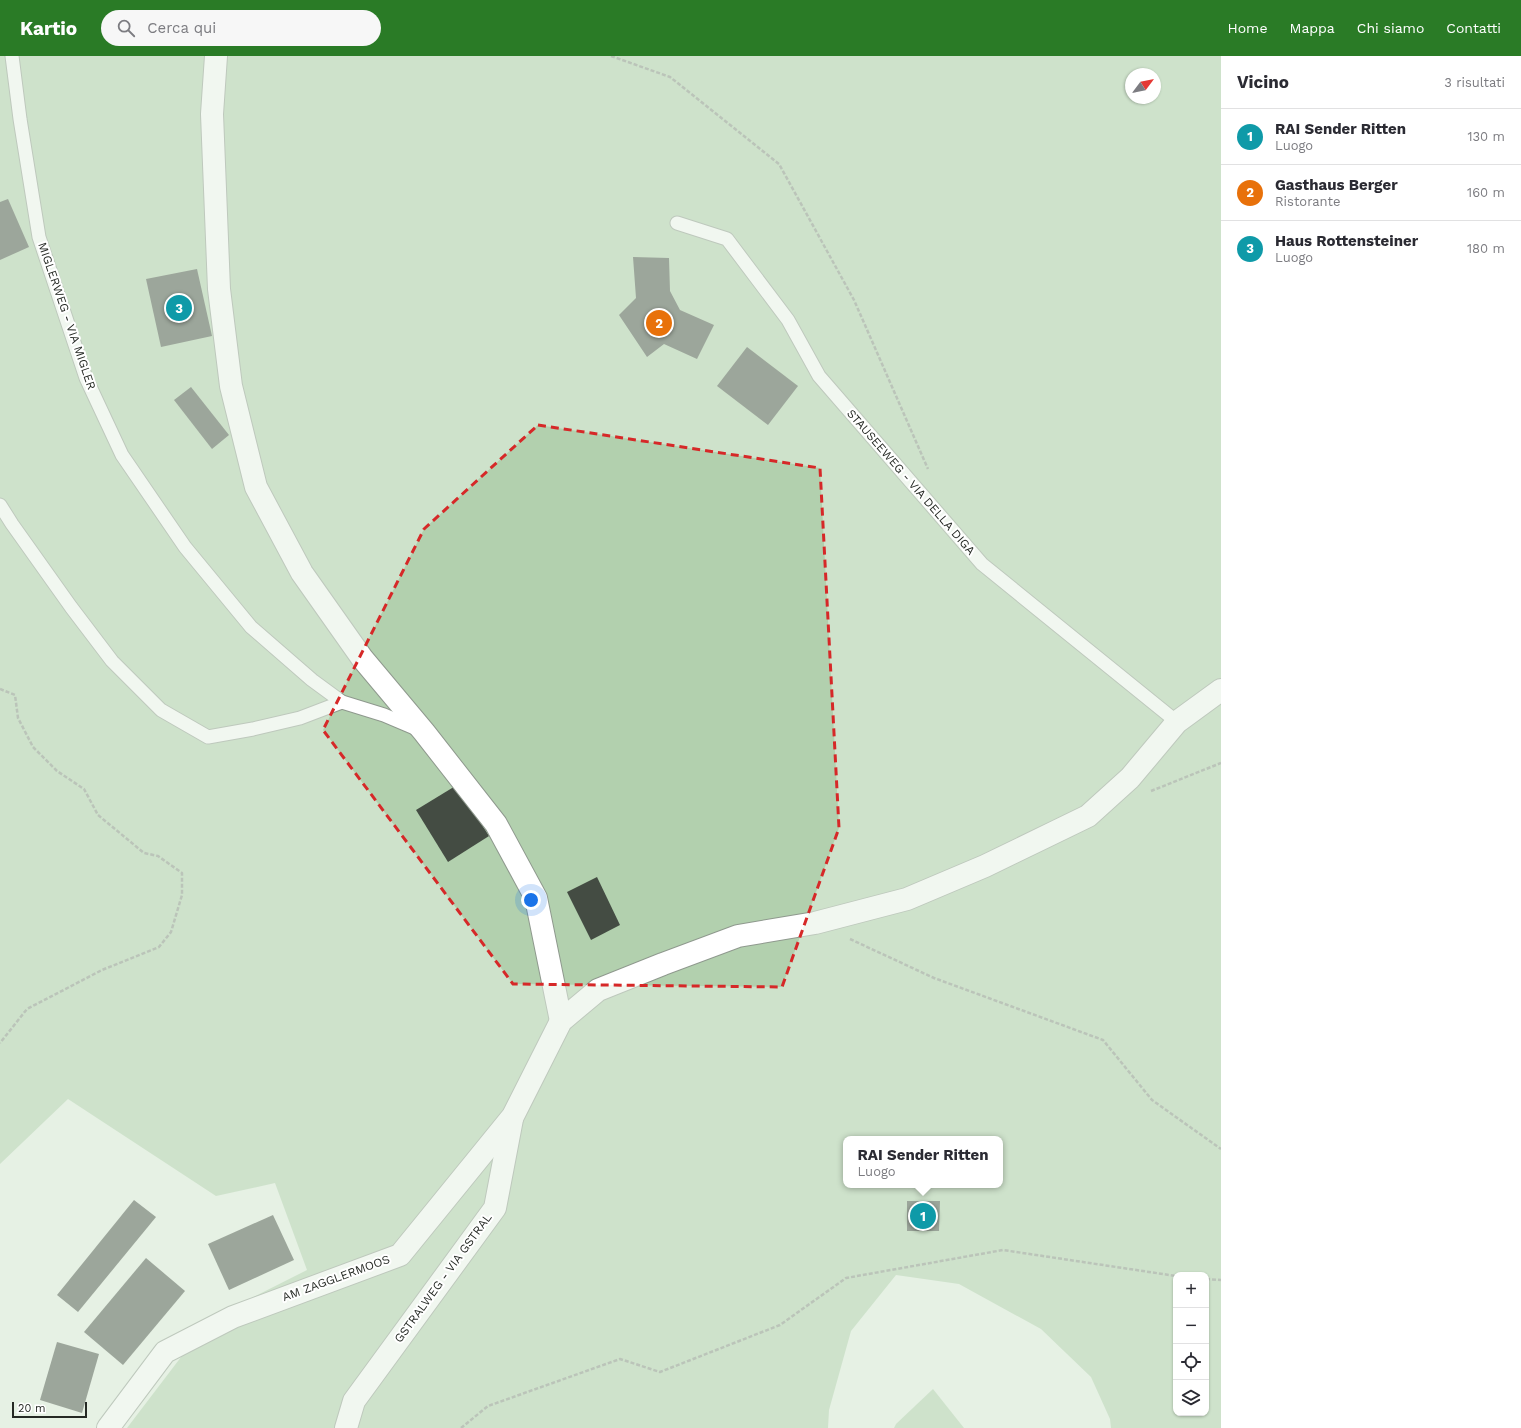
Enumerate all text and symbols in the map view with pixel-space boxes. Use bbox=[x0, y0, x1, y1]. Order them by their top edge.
search box bbox=[101, 10, 381, 46]
text: Kartio bbox=[20, 17, 77, 40]
icon: search bbox=[115, 17, 137, 39]
text: Cerca qui bbox=[147, 19, 216, 37]
text: Home bbox=[1228, 20, 1268, 36]
text: Mappa bbox=[1290, 20, 1335, 36]
text: Chi siamo bbox=[1357, 20, 1424, 36]
text: Contatti bbox=[1446, 20, 1501, 36]
north arrow bbox=[1125, 68, 1161, 104]
text: Vicino bbox=[1237, 72, 1289, 92]
text: 3 risultati bbox=[1444, 75, 1505, 90]
text: RAI Sender Ritten bbox=[1275, 120, 1406, 138]
text: 1 bbox=[1247, 129, 1253, 144]
text: 130 m bbox=[1467, 129, 1505, 144]
text: Luogo bbox=[1275, 138, 1313, 153]
text: Gasthaus Berger bbox=[1275, 176, 1398, 194]
text: 2 bbox=[1246, 185, 1254, 200]
text: 160 m bbox=[1467, 185, 1505, 200]
text: Ristorante bbox=[1275, 194, 1341, 209]
text: Haus Rottensteiner bbox=[1275, 232, 1418, 250]
street label: MIGLERWEG - VIA MIGLER bbox=[35, 240, 99, 392]
text: 3 bbox=[1246, 241, 1254, 256]
text: 180 m bbox=[1467, 241, 1505, 256]
text: Luogo bbox=[1275, 250, 1313, 265]
pin: 3 bbox=[166, 293, 192, 323]
pin: 2 bbox=[646, 308, 672, 338]
street label: STAUSEEWEG - VIA DELLA DIGA bbox=[844, 406, 978, 558]
your location bbox=[521, 890, 541, 910]
popup bbox=[843, 1136, 1003, 1188]
text: RAI Sender Ritten bbox=[857, 1146, 989, 1164]
text: Luogo bbox=[857, 1164, 896, 1179]
pin: 1 bbox=[910, 1201, 936, 1231]
street label: GSTRALWEG - VIA GSTRAL bbox=[391, 1211, 495, 1345]
street label: AM ZAGGLERMOOS bbox=[280, 1252, 392, 1304]
map controls bbox=[1173, 1272, 1209, 1416]
button: + bbox=[1173, 1272, 1209, 1308]
button: − bbox=[1173, 1308, 1209, 1344]
button: locate bbox=[1173, 1344, 1209, 1380]
button: layers bbox=[1173, 1380, 1209, 1416]
scale bar bbox=[12, 1400, 87, 1419]
text: 20 m bbox=[18, 1402, 46, 1415]

